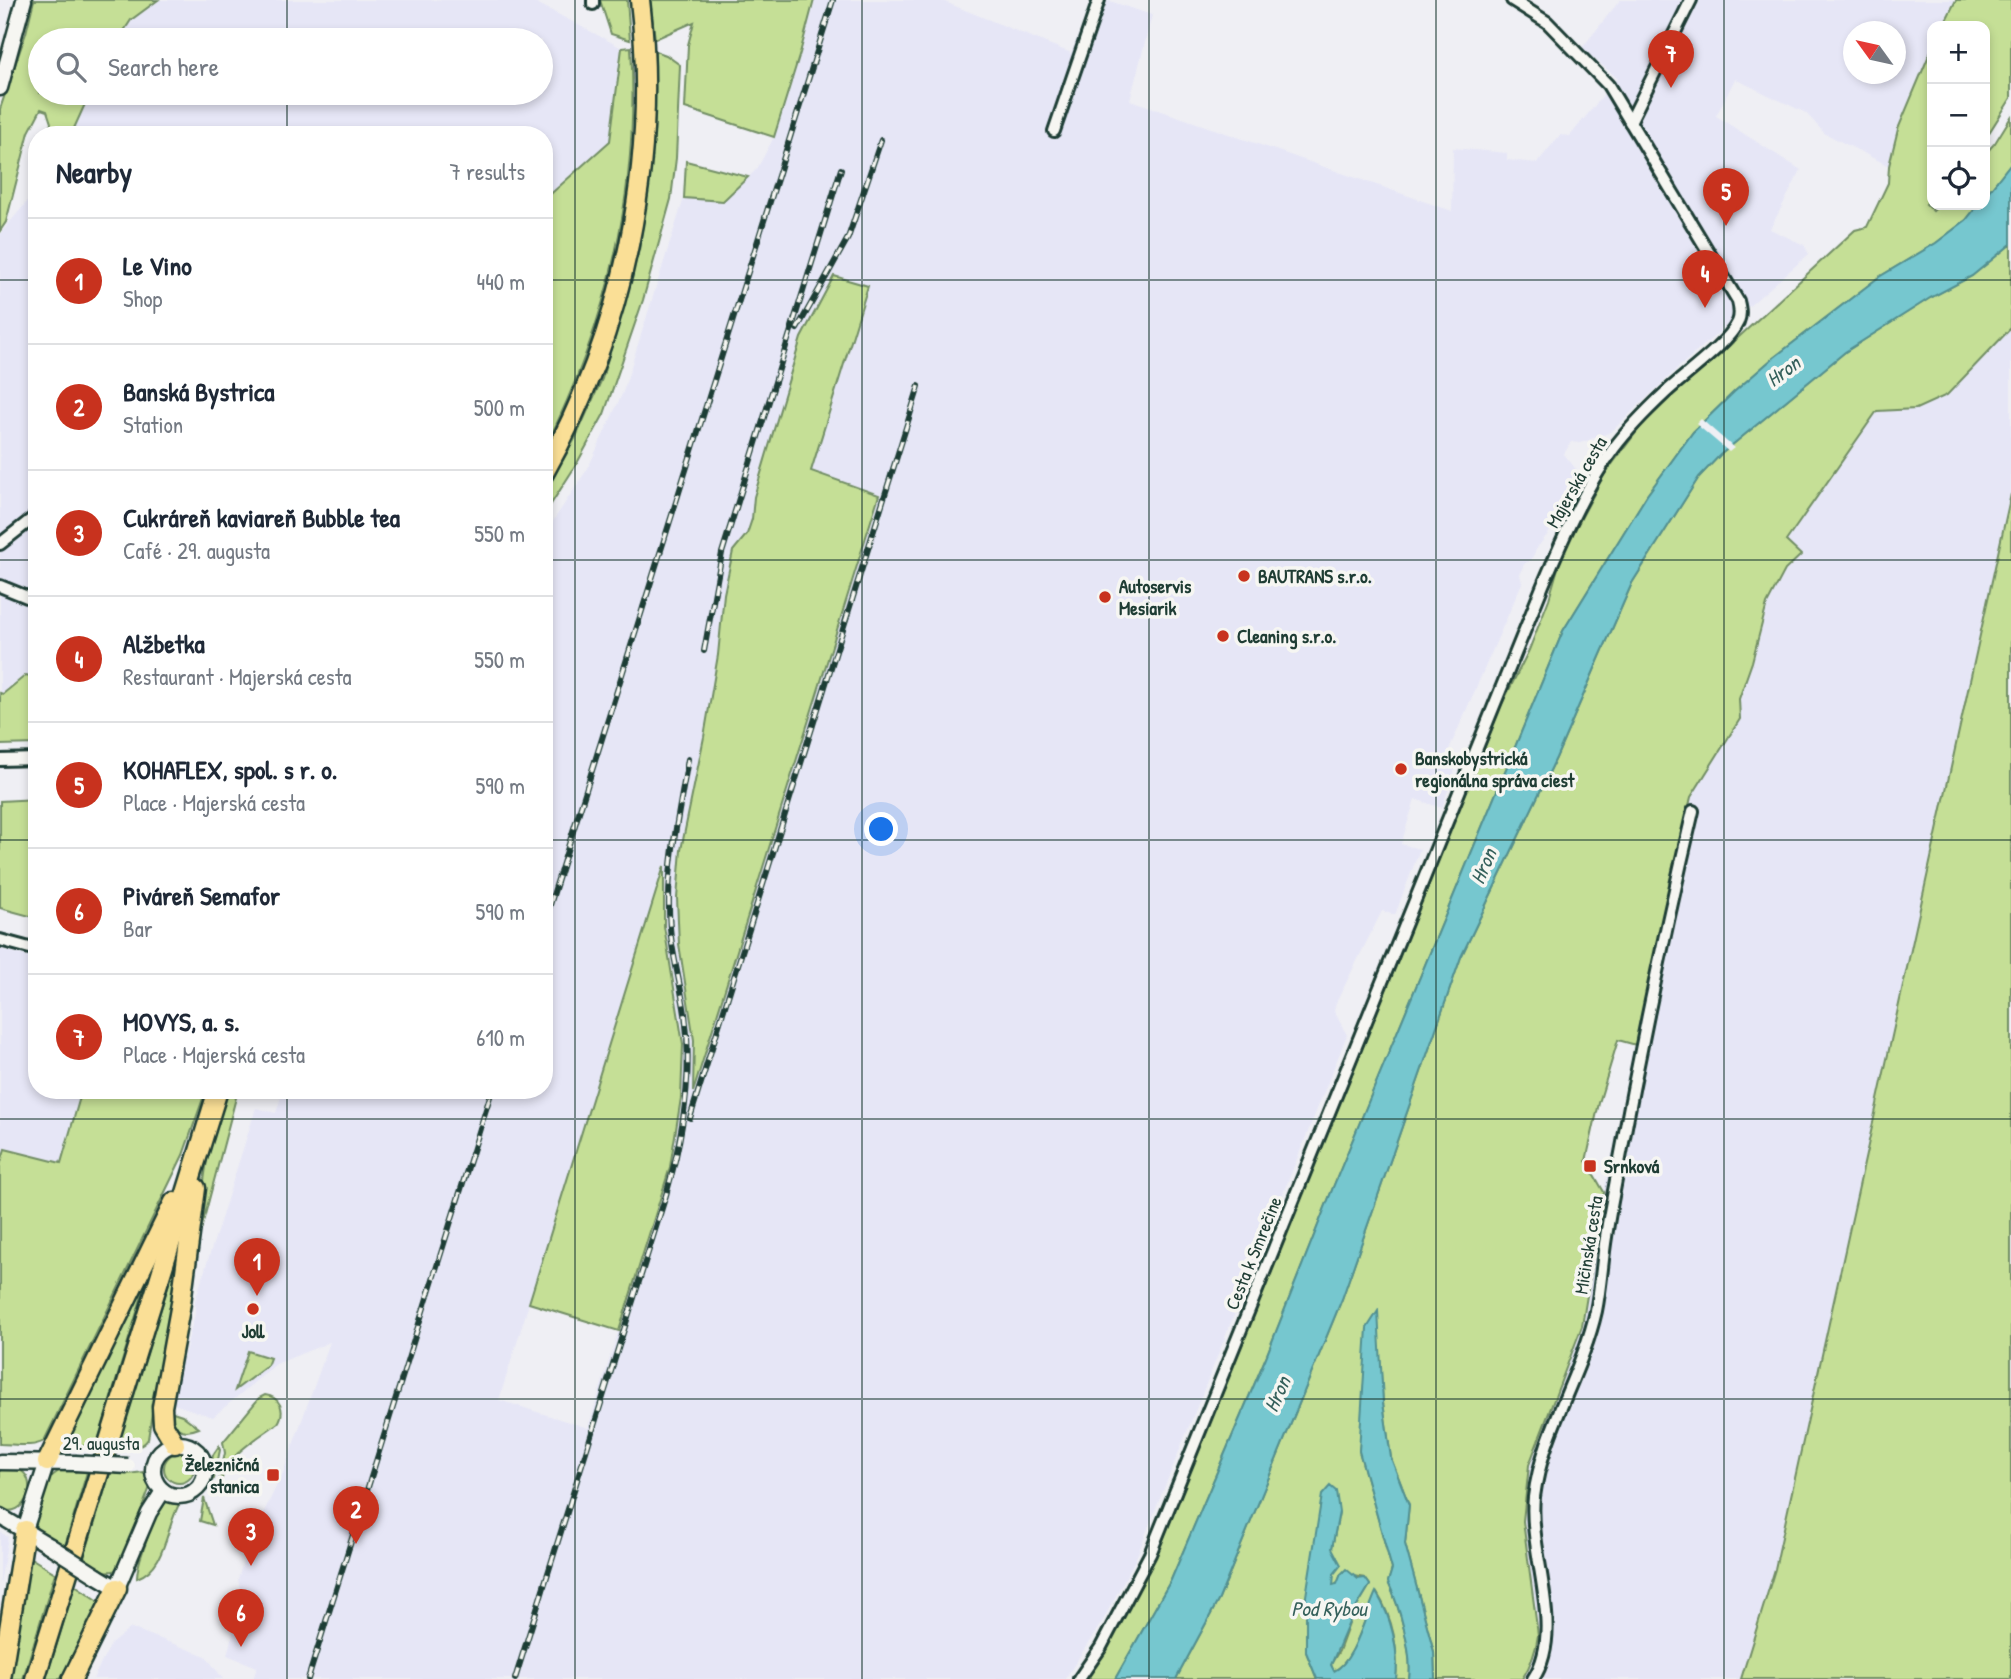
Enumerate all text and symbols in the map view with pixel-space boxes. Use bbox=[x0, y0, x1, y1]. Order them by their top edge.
north arrow bbox=[1843, 21, 1906, 84]
map controls bbox=[1927, 21, 1990, 210]
button: + bbox=[1927, 21, 1990, 84]
search box bbox=[28, 28, 553, 105]
pin: 7 bbox=[1648, 30, 1694, 88]
icon: search bbox=[52, 48, 90, 86]
text: Search here bbox=[108, 49, 219, 84]
button: − bbox=[1927, 84, 1990, 147]
button: locate bbox=[1927, 147, 1990, 210]
text: Nearby bbox=[56, 152, 132, 192]
text: 7 results bbox=[449, 156, 525, 187]
pin: 5 bbox=[1703, 168, 1749, 226]
text: Le Vino bbox=[123, 248, 192, 283]
pin: 4 bbox=[1682, 250, 1728, 308]
text: 1 bbox=[75, 266, 83, 297]
text: 440 m bbox=[477, 266, 525, 297]
text: Shop bbox=[123, 283, 162, 314]
water label: Hron bbox=[1760, 348, 1807, 393]
text: Banská Bystrica bbox=[123, 374, 274, 409]
text: 2 bbox=[74, 392, 84, 423]
text: 500 m bbox=[474, 392, 525, 423]
text: Station bbox=[123, 409, 183, 440]
street label: Majerská cesta bbox=[1539, 431, 1613, 532]
text: Cukráreň kaviareň Bubble tea bbox=[123, 500, 400, 535]
text: 3 bbox=[74, 518, 84, 549]
text: 550 m bbox=[474, 518, 525, 549]
text: Café · 29. augusta bbox=[123, 535, 270, 566]
place label: BAUTRANS s.r.o. bbox=[1258, 563, 1372, 589]
marker: BAUTRANS s.r.o. bbox=[1236, 568, 1252, 584]
place label: Autoservis Mesiarik bbox=[1119, 573, 1192, 621]
marker: Autoservis Mesiarik bbox=[1097, 589, 1113, 605]
place label: Cleaning s.r.o. bbox=[1237, 623, 1336, 650]
text: Alžbetka bbox=[123, 626, 205, 661]
marker: Cleaning s.r.o. bbox=[1215, 628, 1231, 644]
text: 4 bbox=[75, 644, 83, 675]
text: 550 m bbox=[474, 644, 525, 675]
text: Restaurant · Majerská cesta bbox=[123, 661, 352, 692]
place label: Banskobystrická regionálna správa ciest bbox=[1415, 745, 1576, 794]
text: KOHAFLEX, spol. s r. o. bbox=[123, 752, 337, 787]
marker: Banskobystrická regionálna správa ciest bbox=[1393, 761, 1409, 777]
text: 5 bbox=[74, 770, 84, 801]
text: 590 m bbox=[476, 770, 525, 801]
text: Place · Majerská cesta bbox=[123, 787, 305, 818]
your location bbox=[864, 812, 898, 846]
water label: Hron bbox=[1463, 842, 1504, 888]
text: Piváreň Semafor bbox=[123, 878, 280, 913]
text: 6 bbox=[74, 896, 84, 927]
text: 590 m bbox=[476, 896, 525, 927]
text: Bar bbox=[123, 913, 153, 944]
text: MOVYS, a. s. bbox=[123, 1004, 240, 1039]
text: 7 bbox=[73, 1022, 85, 1053]
text: 610 m bbox=[476, 1022, 525, 1053]
text: Place · Majerská cesta bbox=[123, 1039, 305, 1070]
place label: Srnková bbox=[1604, 1153, 1660, 1179]
marker: Srnková bbox=[1582, 1158, 1598, 1174]
street label: Cesta k Smrečine bbox=[1218, 1192, 1288, 1314]
street label: Mičinská cesta bbox=[1567, 1194, 1609, 1296]
pin: 1 bbox=[234, 1238, 280, 1296]
marker: Joll bbox=[245, 1301, 261, 1317]
place label: Joll bbox=[242, 1318, 265, 1344]
water label: Hron bbox=[1256, 1370, 1298, 1416]
street label: 29. augusta bbox=[63, 1430, 140, 1456]
place label: Železničná stanica bbox=[185, 1451, 260, 1499]
marker: Železničná stanica bbox=[265, 1467, 281, 1483]
pin: 2 bbox=[333, 1486, 379, 1544]
pin: 3 bbox=[228, 1508, 274, 1566]
pin: 6 bbox=[218, 1589, 264, 1647]
water label: Pod Rybou bbox=[1291, 1594, 1368, 1623]

